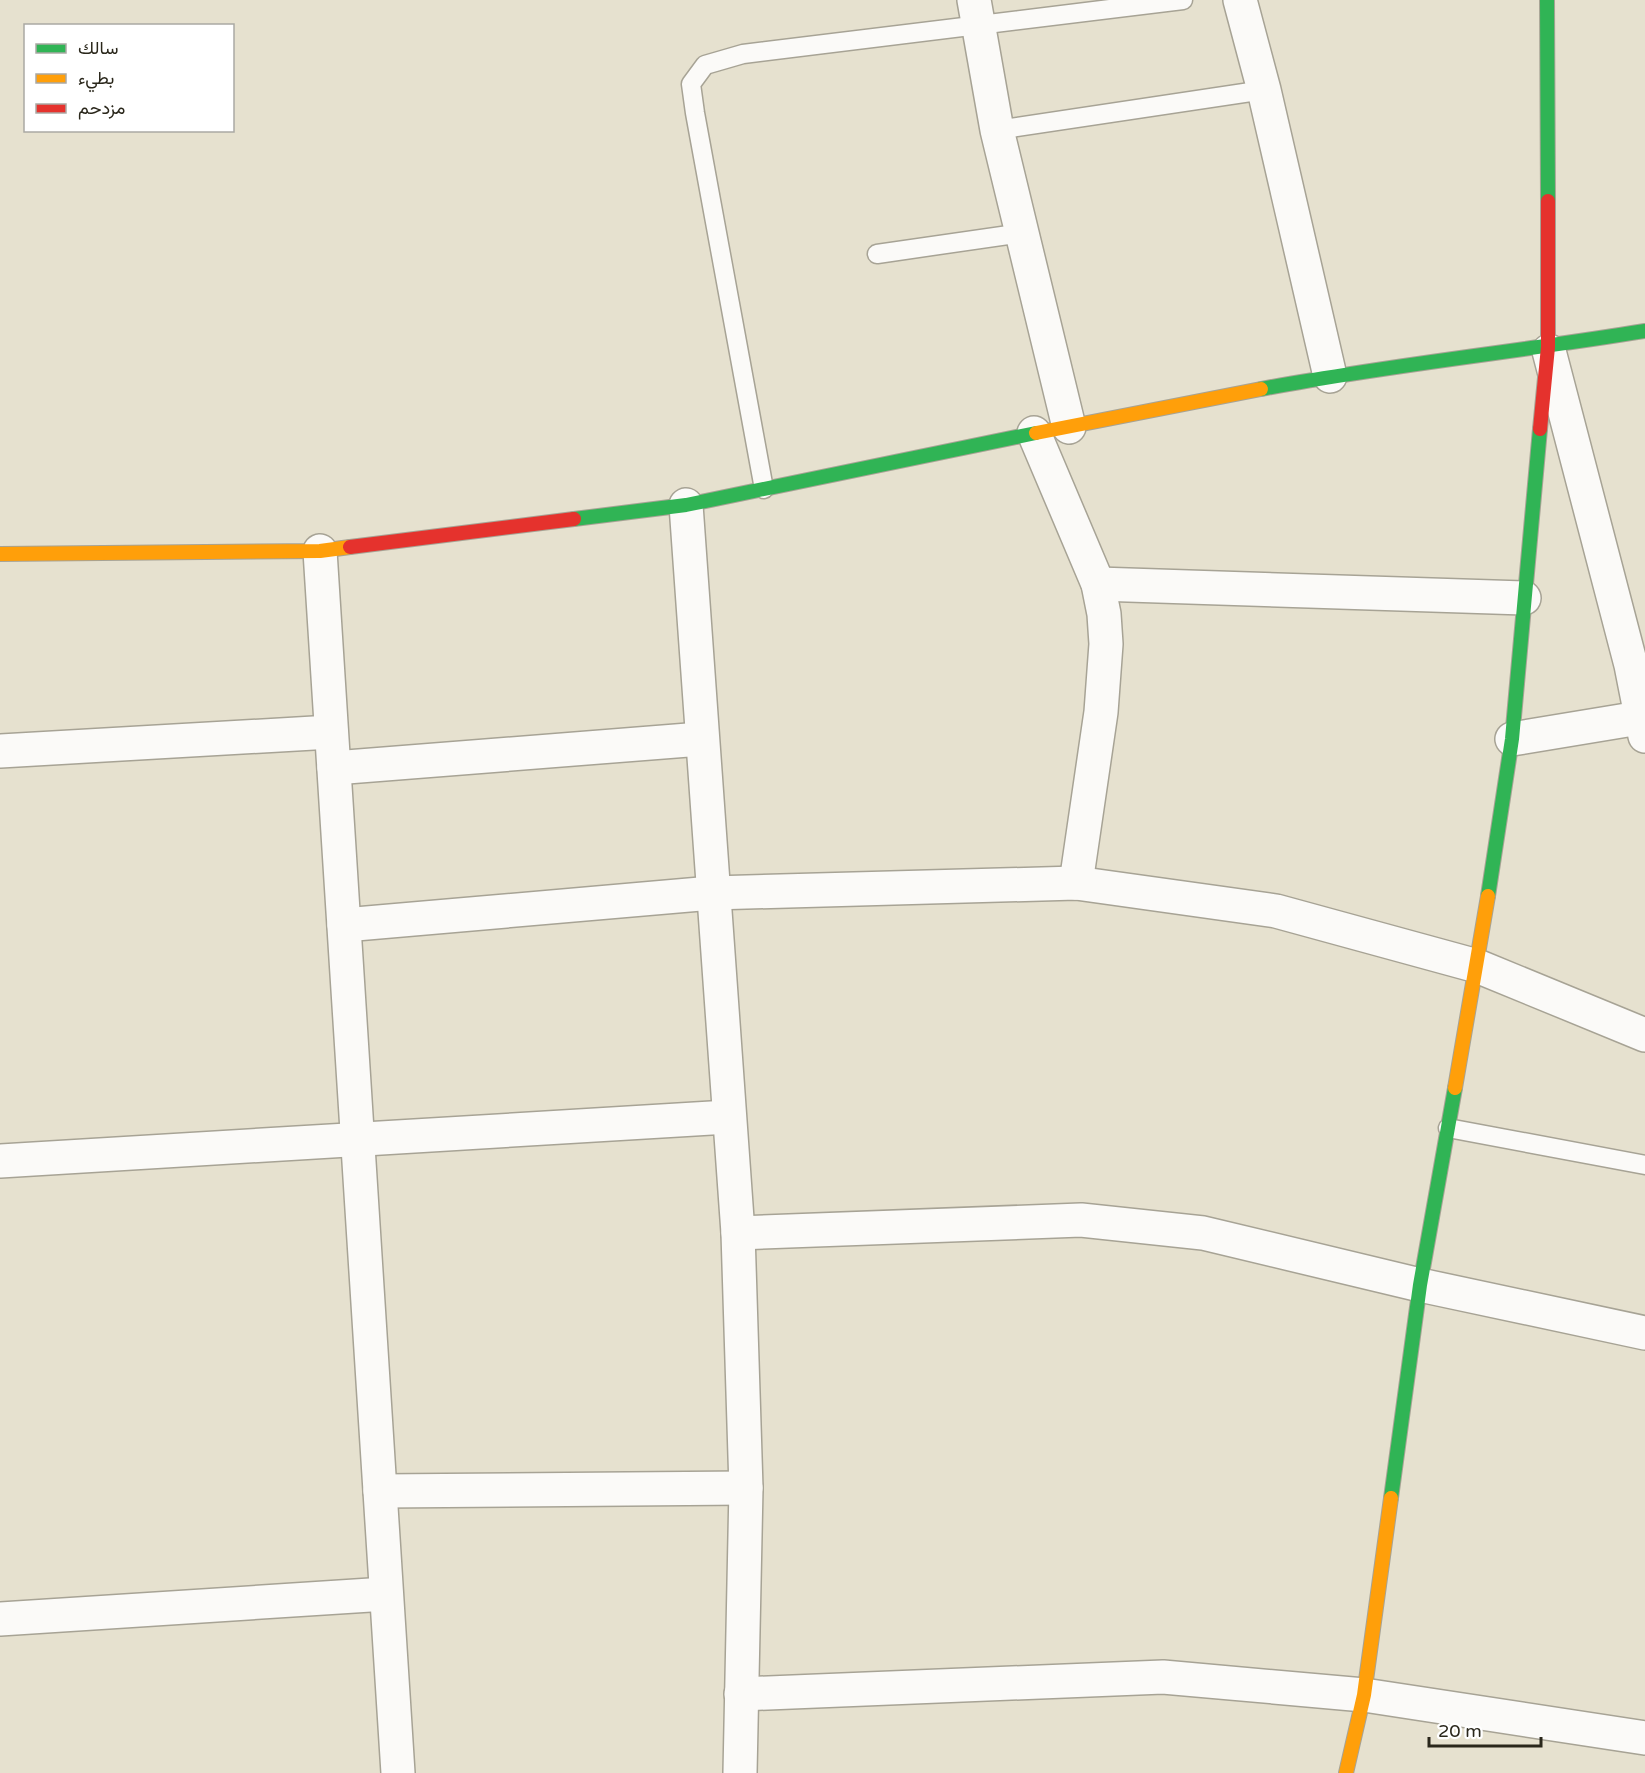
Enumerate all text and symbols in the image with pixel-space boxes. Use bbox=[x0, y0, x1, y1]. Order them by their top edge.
legend bbox=[24, 24, 234, 132]
text: سالك bbox=[78, 37, 118, 59]
text: بطيء bbox=[78, 67, 114, 93]
text: مزدحم bbox=[78, 97, 125, 120]
scale bar bbox=[1429, 1710, 1542, 1748]
text: 20 m bbox=[1438, 1720, 1482, 1742]

